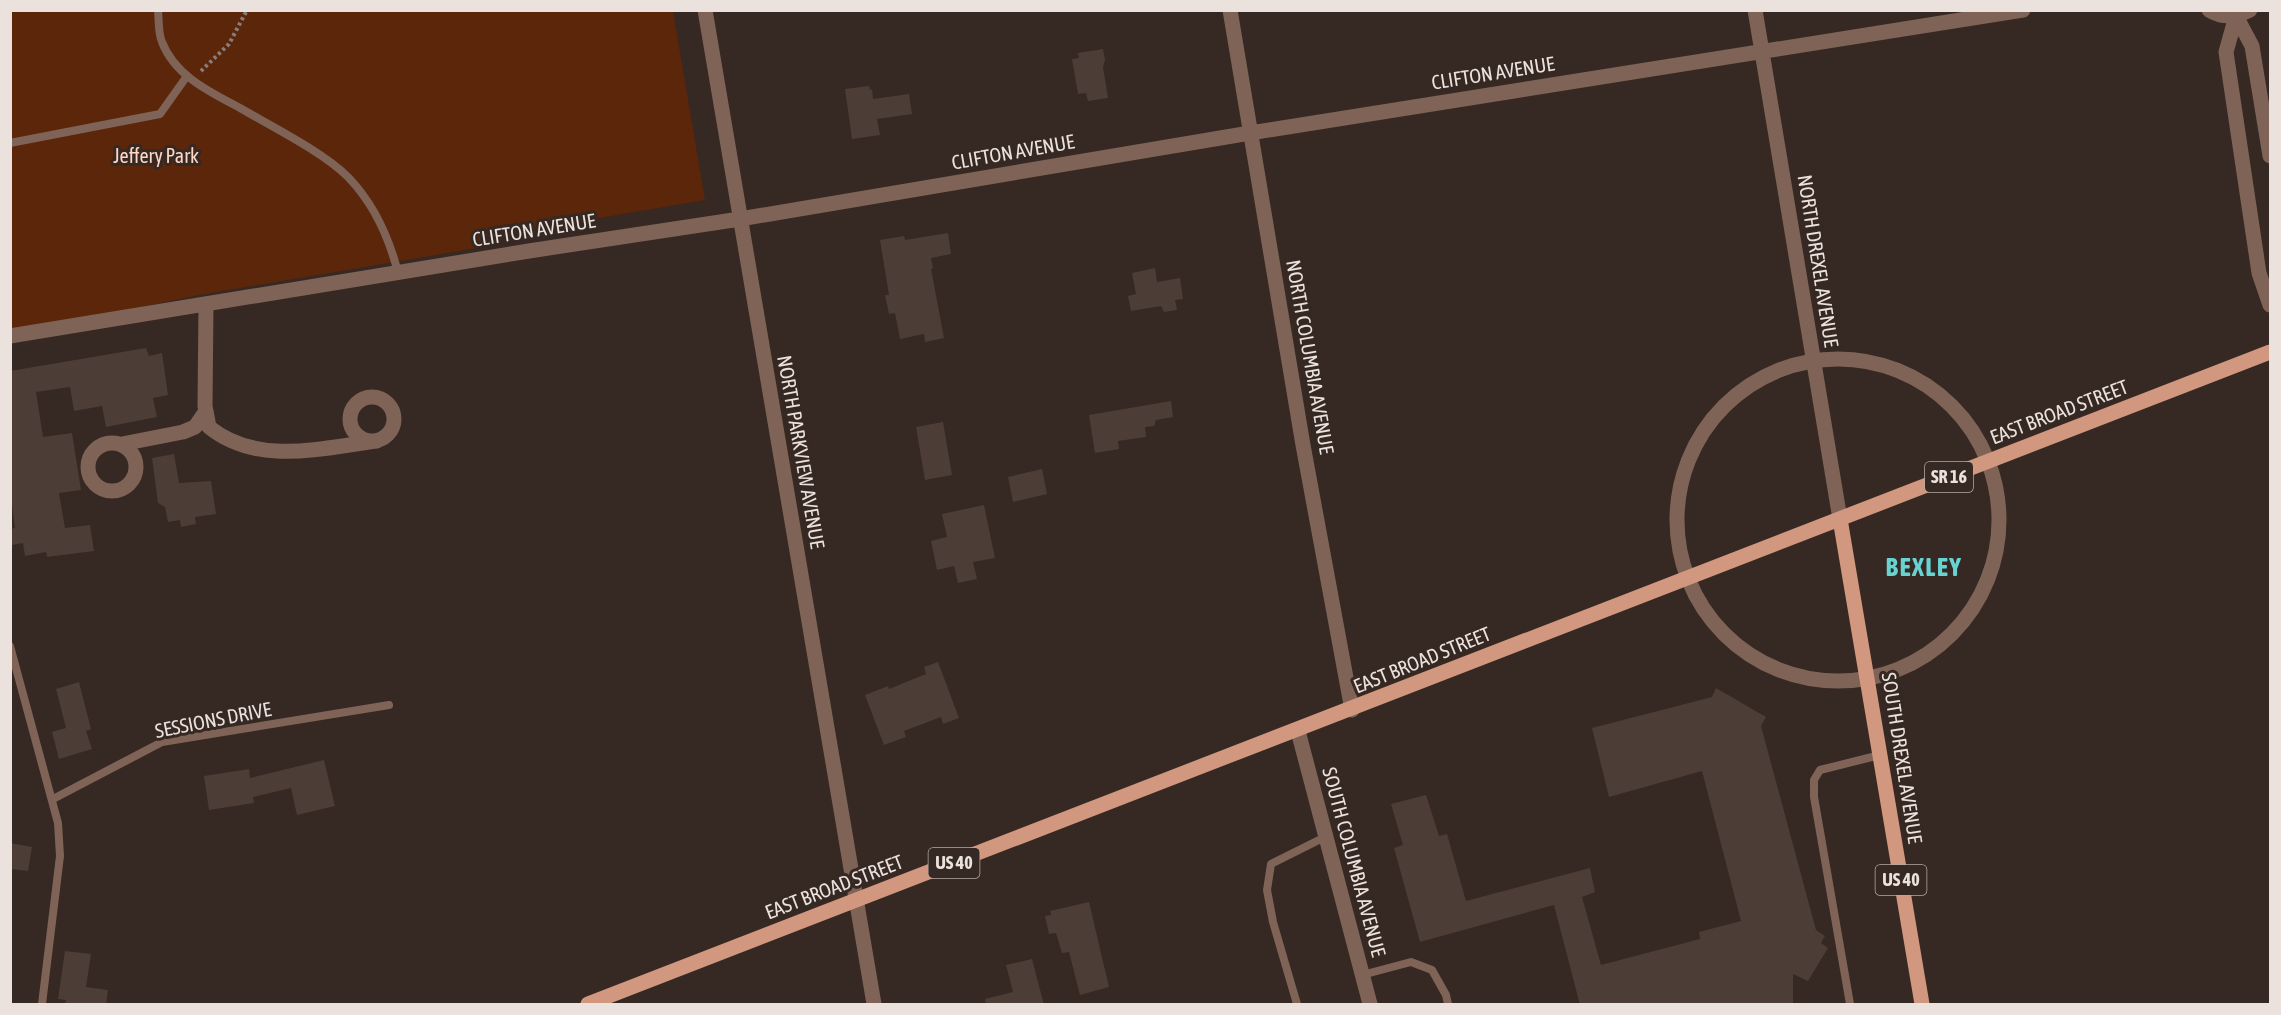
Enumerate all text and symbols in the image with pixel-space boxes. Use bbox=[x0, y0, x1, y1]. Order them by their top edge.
street label: CLIFTON AVENUE bbox=[1430, 51, 1557, 94]
street label: CLIFTON AVENUE bbox=[950, 129, 1077, 174]
park label: Jeffery Park bbox=[113, 144, 199, 167]
street label: NORTH DREXEL AVENUE bbox=[1794, 173, 1844, 349]
street label: CLIFTON AVENUE bbox=[471, 208, 598, 251]
street label: NORTH COLUMBIA AVENUE bbox=[1282, 258, 1339, 456]
street label: NORTH PARKVIEW AVENUE bbox=[773, 354, 830, 551]
street label: EAST BROAD STREET bbox=[1987, 375, 2131, 448]
road number: SR 16 bbox=[1925, 462, 1973, 492]
district label: BEXLEY bbox=[1886, 552, 1962, 582]
street label: EAST BROAD STREET bbox=[1350, 621, 1494, 698]
street label: SOUTH DREXEL AVENUE bbox=[1878, 671, 1927, 845]
street label: SESSIONS DRIVE bbox=[153, 697, 274, 742]
street label: SOUTH COLUMBIA AVENUE bbox=[1318, 765, 1391, 960]
road number: US 40 bbox=[928, 848, 980, 878]
street label: EAST BROAD STREET bbox=[762, 850, 906, 923]
road number: US 40 bbox=[1876, 865, 1926, 895]

